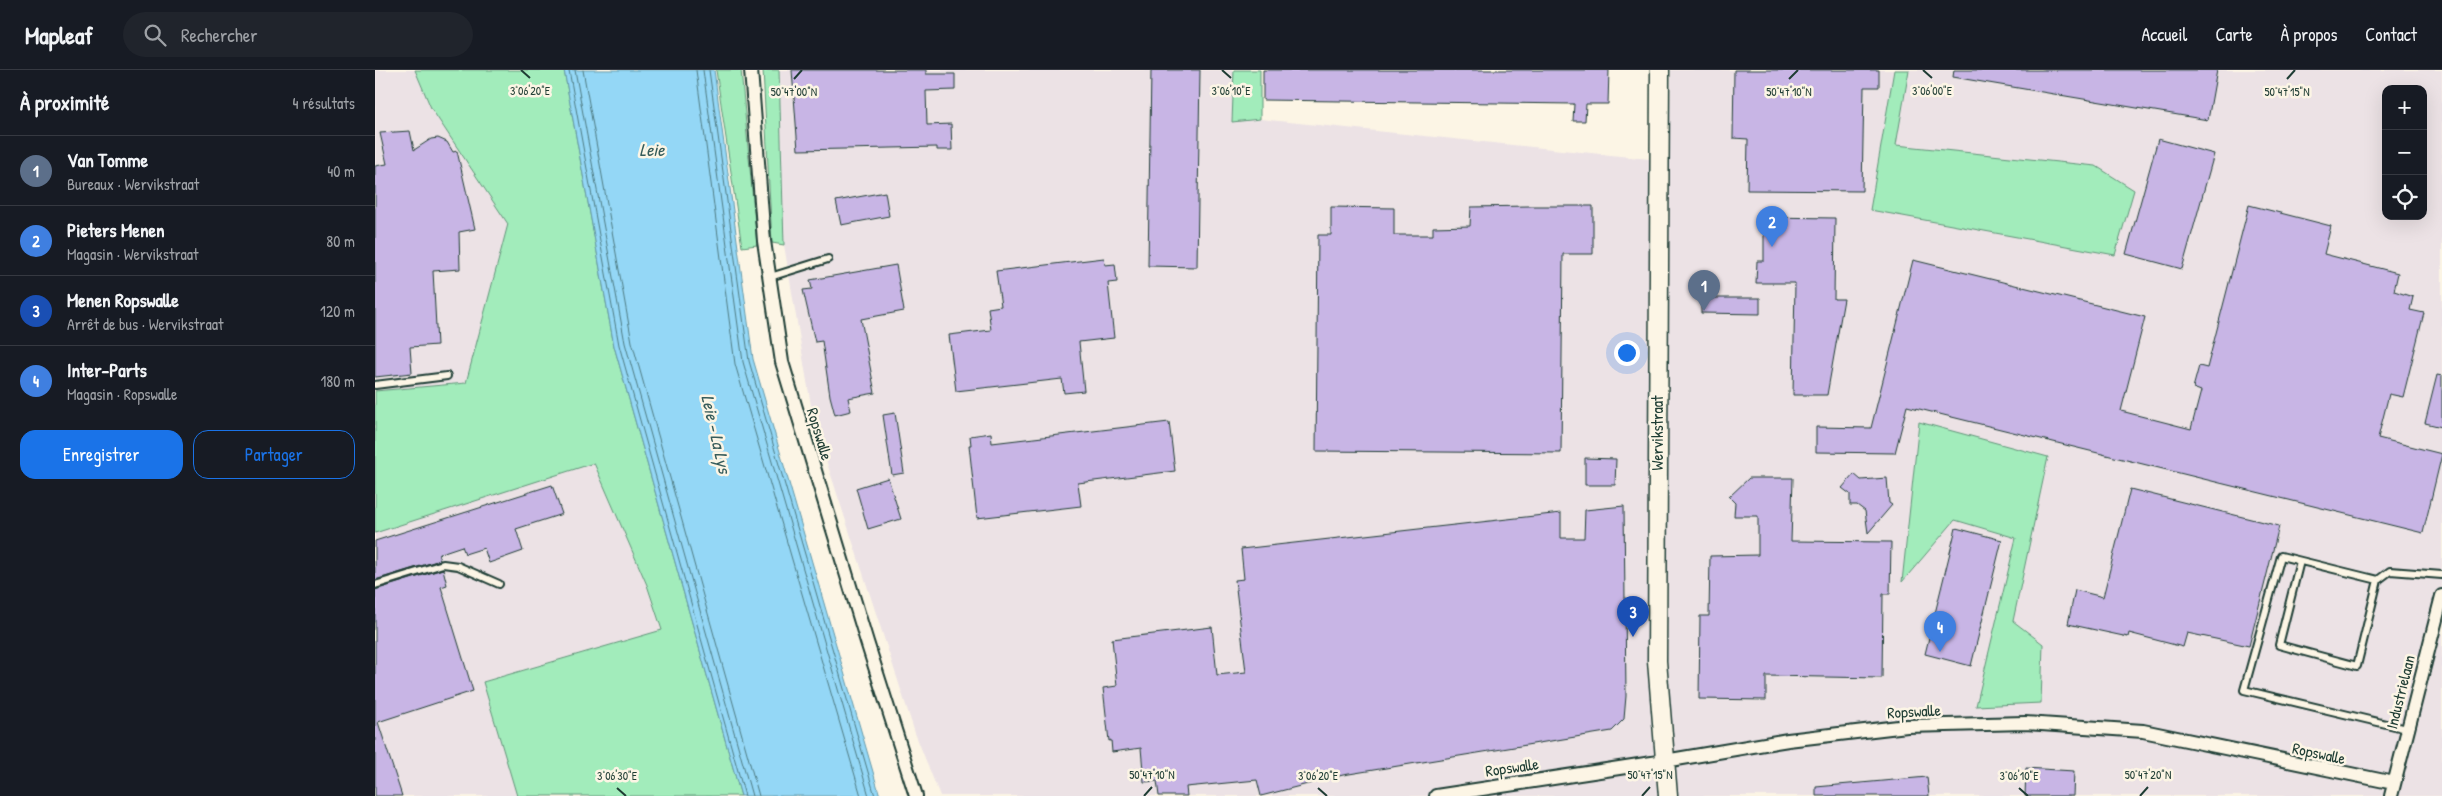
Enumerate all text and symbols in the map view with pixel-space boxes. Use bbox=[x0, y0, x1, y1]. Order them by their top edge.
search box bbox=[123, 12, 473, 57]
text: Mapleaf bbox=[25, 19, 93, 51]
icon: search bbox=[141, 21, 169, 49]
text: Rechercher bbox=[181, 22, 258, 48]
text: Accueil bbox=[2141, 22, 2187, 47]
text: Carte bbox=[2215, 22, 2253, 47]
text: À propos bbox=[2281, 22, 2337, 47]
text: Contact bbox=[2365, 22, 2417, 47]
text: 3°06'20"E bbox=[510, 82, 551, 99]
text: 3°06'10"E bbox=[1212, 82, 1251, 99]
text: 3°06'00"E bbox=[1912, 82, 1953, 99]
text: 50°47'00"N bbox=[771, 83, 817, 100]
text: 50°47'10"N bbox=[1766, 83, 1812, 100]
text: 50°47'15"N bbox=[2264, 83, 2310, 100]
map controls bbox=[2382, 85, 2427, 220]
button: + bbox=[2382, 85, 2427, 130]
text: À proximité bbox=[20, 88, 109, 117]
text: 4 résultats bbox=[293, 92, 355, 114]
button: − bbox=[2382, 130, 2427, 175]
water label: Leie bbox=[639, 137, 665, 162]
text: Van Tomme bbox=[67, 147, 148, 173]
text: 1 bbox=[33, 160, 39, 182]
text: 40 m bbox=[327, 160, 355, 182]
text: Bureaux · Wervikstraat bbox=[67, 173, 199, 195]
button: locate bbox=[2382, 175, 2427, 220]
pin: 2 bbox=[1756, 206, 1788, 247]
text: Pieters Menen bbox=[67, 217, 165, 243]
text: 2 bbox=[32, 230, 40, 252]
text: 80 m bbox=[326, 230, 355, 252]
text: Magasin · Wervikstraat bbox=[67, 243, 199, 265]
pin: 1 bbox=[1688, 270, 1720, 311]
text: Menen Ropswalle bbox=[67, 287, 179, 313]
text: 3 bbox=[32, 300, 40, 322]
text: 120 m bbox=[320, 300, 355, 322]
text: Arrêt de bus · Wervikstraat bbox=[67, 313, 224, 335]
your location bbox=[1614, 340, 1640, 366]
text: Inter-Parts bbox=[67, 357, 147, 383]
text: 4 bbox=[33, 370, 39, 392]
text: 180 m bbox=[321, 370, 355, 392]
text: Magasin · Ropswalle bbox=[67, 383, 177, 405]
water label: Leie - La Lys bbox=[695, 392, 738, 478]
street label: Wervikstraat bbox=[1646, 395, 1668, 470]
street label: Ropswalle bbox=[802, 405, 839, 463]
button: Enregistrer bbox=[20, 430, 183, 479]
button: Partager bbox=[193, 430, 355, 479]
pin: 3 bbox=[1617, 596, 1649, 637]
pin: 4 bbox=[1924, 611, 1956, 652]
street label: Industrielaan bbox=[2380, 653, 2420, 731]
street label: Ropswalle bbox=[1887, 699, 1942, 723]
street label: Ropswalle bbox=[2290, 737, 2348, 769]
street label: Ropswalle bbox=[1484, 752, 1541, 782]
text: 50°47'10"N bbox=[1129, 766, 1175, 783]
text: 50°47'15"N bbox=[1627, 766, 1673, 783]
text: 50°47'20"N bbox=[2125, 766, 2171, 783]
text: 3°06'30"E bbox=[597, 767, 638, 784]
text: 3°06'20"E bbox=[1298, 767, 1339, 784]
text: 3°06'10"E bbox=[2000, 767, 2039, 784]

